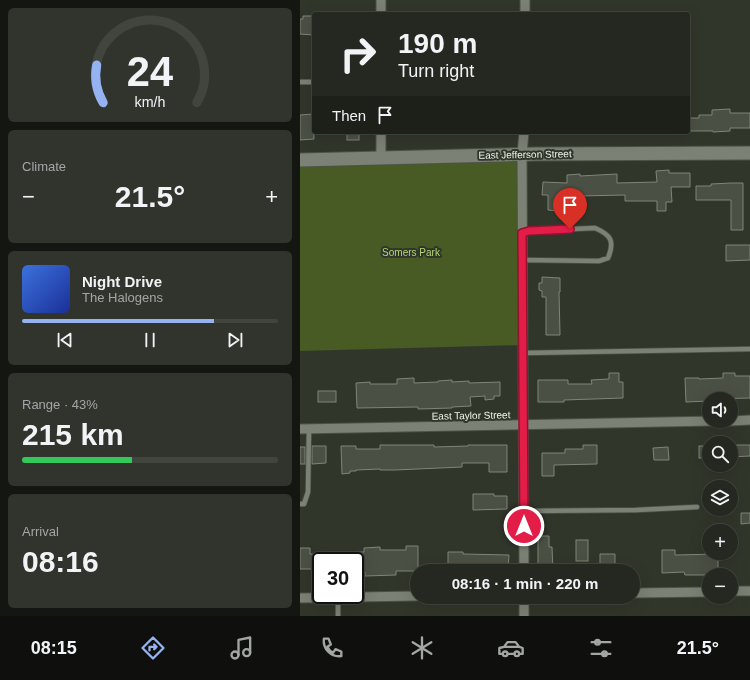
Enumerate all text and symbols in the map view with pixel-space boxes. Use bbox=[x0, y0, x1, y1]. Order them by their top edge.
icon: right bbox=[332, 28, 384, 80]
text: 190 m bbox=[398, 28, 477, 59]
text: 24 bbox=[127, 48, 173, 95]
text: Turn right bbox=[398, 61, 474, 81]
text: km/h bbox=[135, 93, 166, 109]
icon: arrive bbox=[374, 104, 396, 126]
text: Then bbox=[332, 107, 366, 124]
street label: East Jefferson Street bbox=[478, 148, 572, 161]
text: Climate bbox=[22, 159, 66, 174]
text: 21.5° bbox=[115, 180, 185, 213]
text: − bbox=[22, 184, 35, 209]
text: + bbox=[265, 184, 278, 209]
pin bbox=[553, 188, 587, 229]
icon: arrive bbox=[559, 194, 581, 216]
park label: Somers Park bbox=[382, 247, 441, 258]
text: Night Drive bbox=[82, 273, 162, 290]
text: The Halogens bbox=[82, 290, 163, 305]
icon: previous bbox=[54, 329, 76, 351]
icon: pause bbox=[139, 329, 161, 351]
icon: next bbox=[224, 329, 246, 351]
map controls bbox=[702, 392, 738, 604]
button: sound bbox=[702, 392, 738, 428]
text: Range · 43% bbox=[22, 397, 98, 412]
street label: East Taylor Street bbox=[432, 409, 511, 422]
text: 215 km bbox=[22, 418, 124, 451]
button: search bbox=[702, 436, 738, 472]
button: layers bbox=[702, 480, 738, 516]
position arrow bbox=[503, 505, 545, 547]
text: Arrival bbox=[22, 524, 59, 539]
button: + bbox=[702, 524, 738, 560]
text: 08:16 bbox=[22, 545, 99, 578]
speed limit sign: 30 bbox=[312, 552, 364, 604]
button: − bbox=[702, 568, 738, 604]
text: 08:16 · 1 min · 220 m bbox=[452, 575, 598, 592]
icon: directions bbox=[139, 634, 167, 662]
icon: music bbox=[228, 634, 256, 662]
icon: phone bbox=[318, 634, 346, 662]
icon: climate bbox=[408, 634, 436, 662]
icon: car bbox=[497, 634, 525, 662]
icon: filters bbox=[587, 634, 615, 662]
text: 08:15 bbox=[31, 638, 77, 658]
text: 21.5° bbox=[677, 638, 719, 658]

